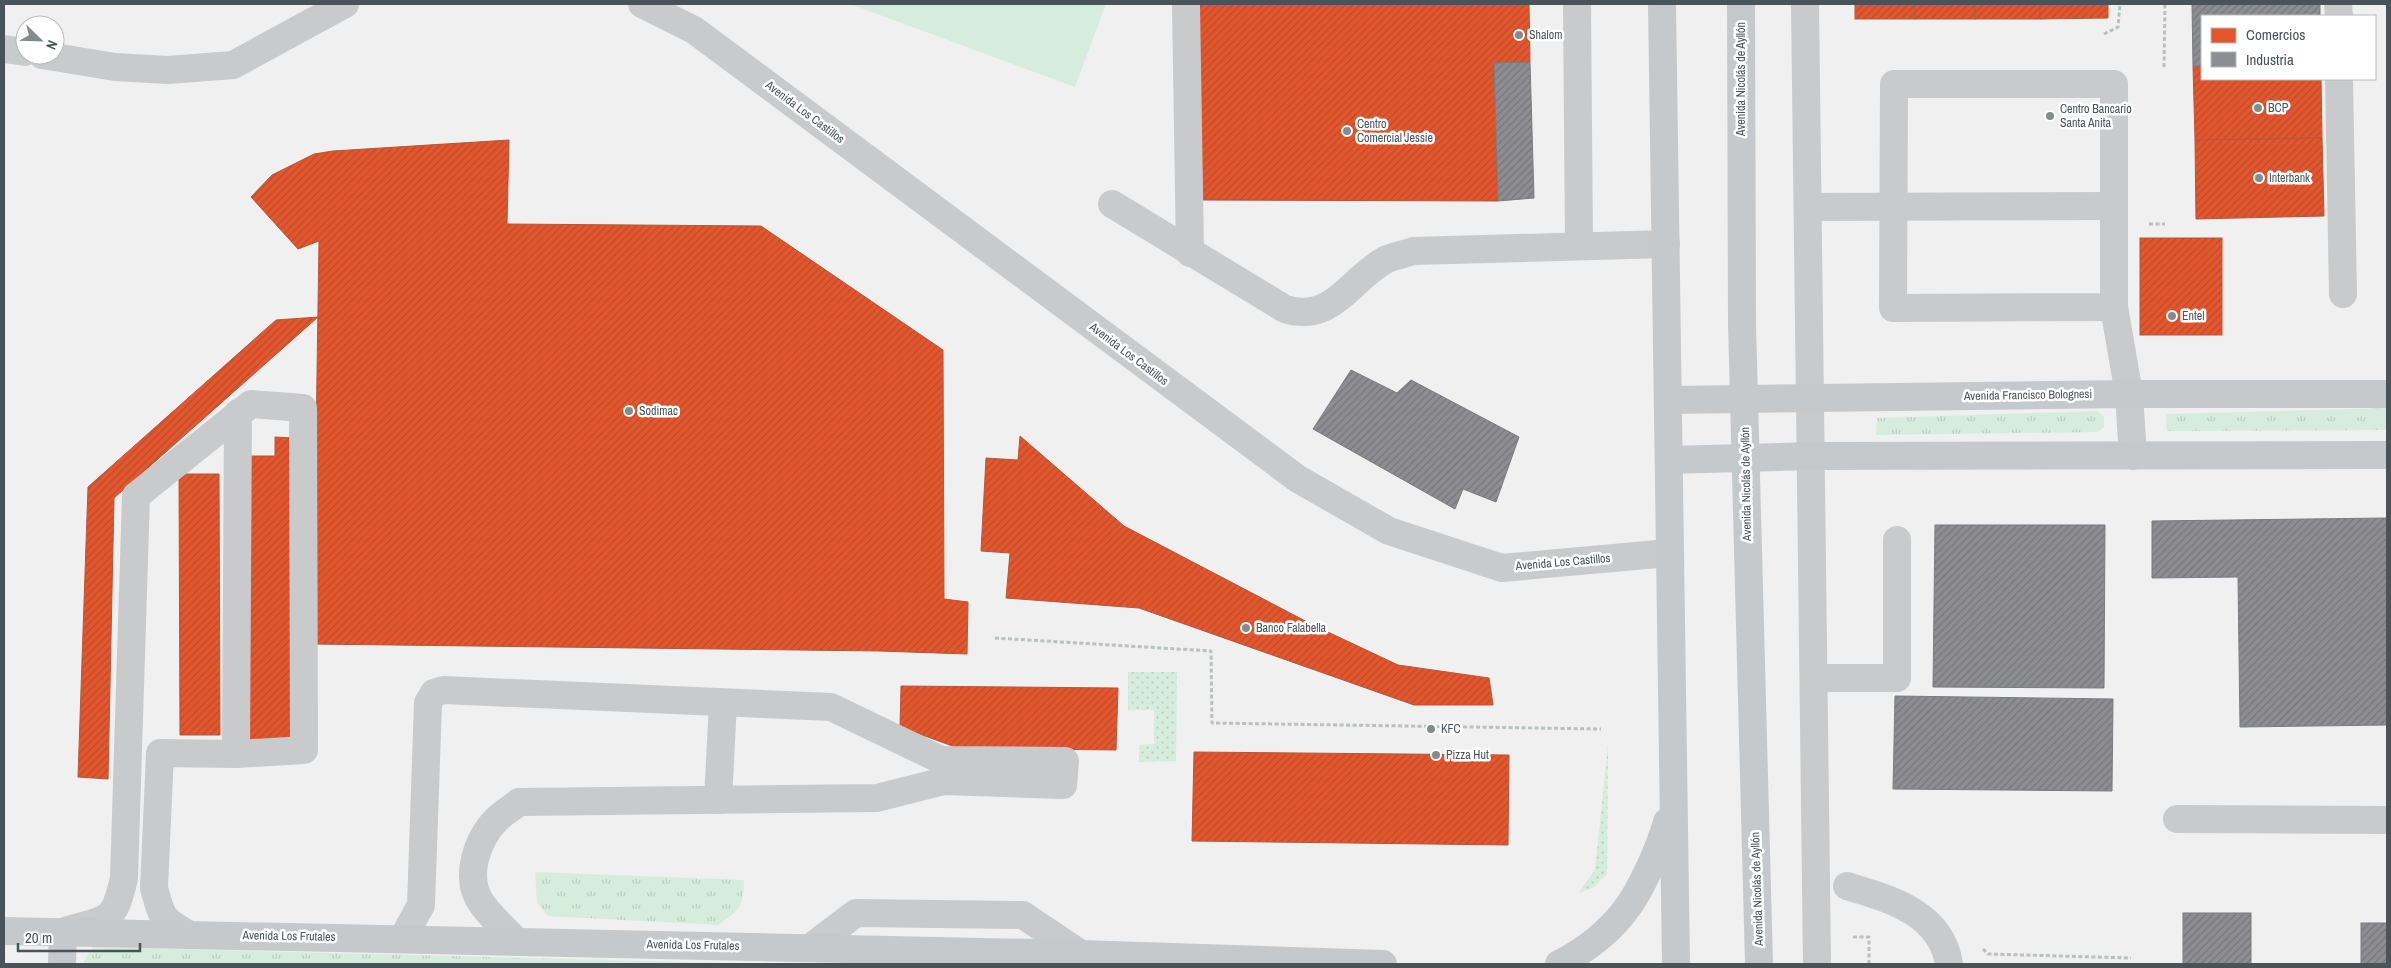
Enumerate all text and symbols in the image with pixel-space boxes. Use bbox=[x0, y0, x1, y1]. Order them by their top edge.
north arrow bbox=[15, 15, 65, 65]
legend bbox=[2201, 15, 2376, 80]
street label: Avenida Nicolás de Ayllón bbox=[1733, 22, 1749, 137]
text: Comercios bbox=[2246, 24, 2305, 45]
place label: Shalom bbox=[1529, 27, 1562, 43]
marker: Shalom bbox=[1513, 29, 1525, 41]
text: N bbox=[42, 38, 62, 52]
text: Industria bbox=[2246, 49, 2294, 70]
street label: Avenida Los Castillos bbox=[761, 76, 848, 147]
place label: BCP bbox=[2268, 100, 2289, 116]
place label: Centro Bancario Santa Anita bbox=[2060, 101, 2132, 131]
marker: BCP bbox=[2252, 102, 2264, 114]
marker: Centro Bancario Santa Anita bbox=[2044, 110, 2056, 122]
place label: Centro Comercial Jessie bbox=[1357, 116, 1433, 146]
marker: Centro Comercial Jessie bbox=[1341, 125, 1353, 137]
place label: Interbank bbox=[2269, 170, 2310, 186]
marker: Interbank bbox=[2253, 172, 2265, 184]
place label: Entel bbox=[2182, 308, 2204, 324]
marker: Entel bbox=[2166, 310, 2178, 322]
street label: Avenida Los Castillos bbox=[1085, 318, 1172, 389]
street label: Avenida Francisco Bolognesi bbox=[1963, 386, 2092, 404]
place label: Sodimac bbox=[639, 403, 678, 419]
marker: Sodimac bbox=[623, 405, 635, 417]
street label: Avenida Nicolás de Ayllón bbox=[1737, 427, 1755, 542]
street label: Avenida Los Castillos bbox=[1514, 550, 1611, 574]
place label: Banco Falabella bbox=[1256, 620, 1327, 636]
marker: Banco Falabella bbox=[1240, 622, 1252, 634]
place label: KFC bbox=[1441, 721, 1461, 737]
marker: KFC bbox=[1425, 723, 1437, 735]
place label: Pizza Hut bbox=[1446, 747, 1489, 763]
marker: Pizza Hut bbox=[1430, 749, 1442, 761]
street label: Avenida Nicolás de Ayllón bbox=[1747, 832, 1767, 947]
scale bar bbox=[18, 920, 140, 952]
text: 20 m bbox=[25, 927, 52, 948]
street label: Avenida Los Frutales bbox=[241, 927, 336, 945]
street label: Avenida Los Frutales bbox=[645, 936, 740, 954]

